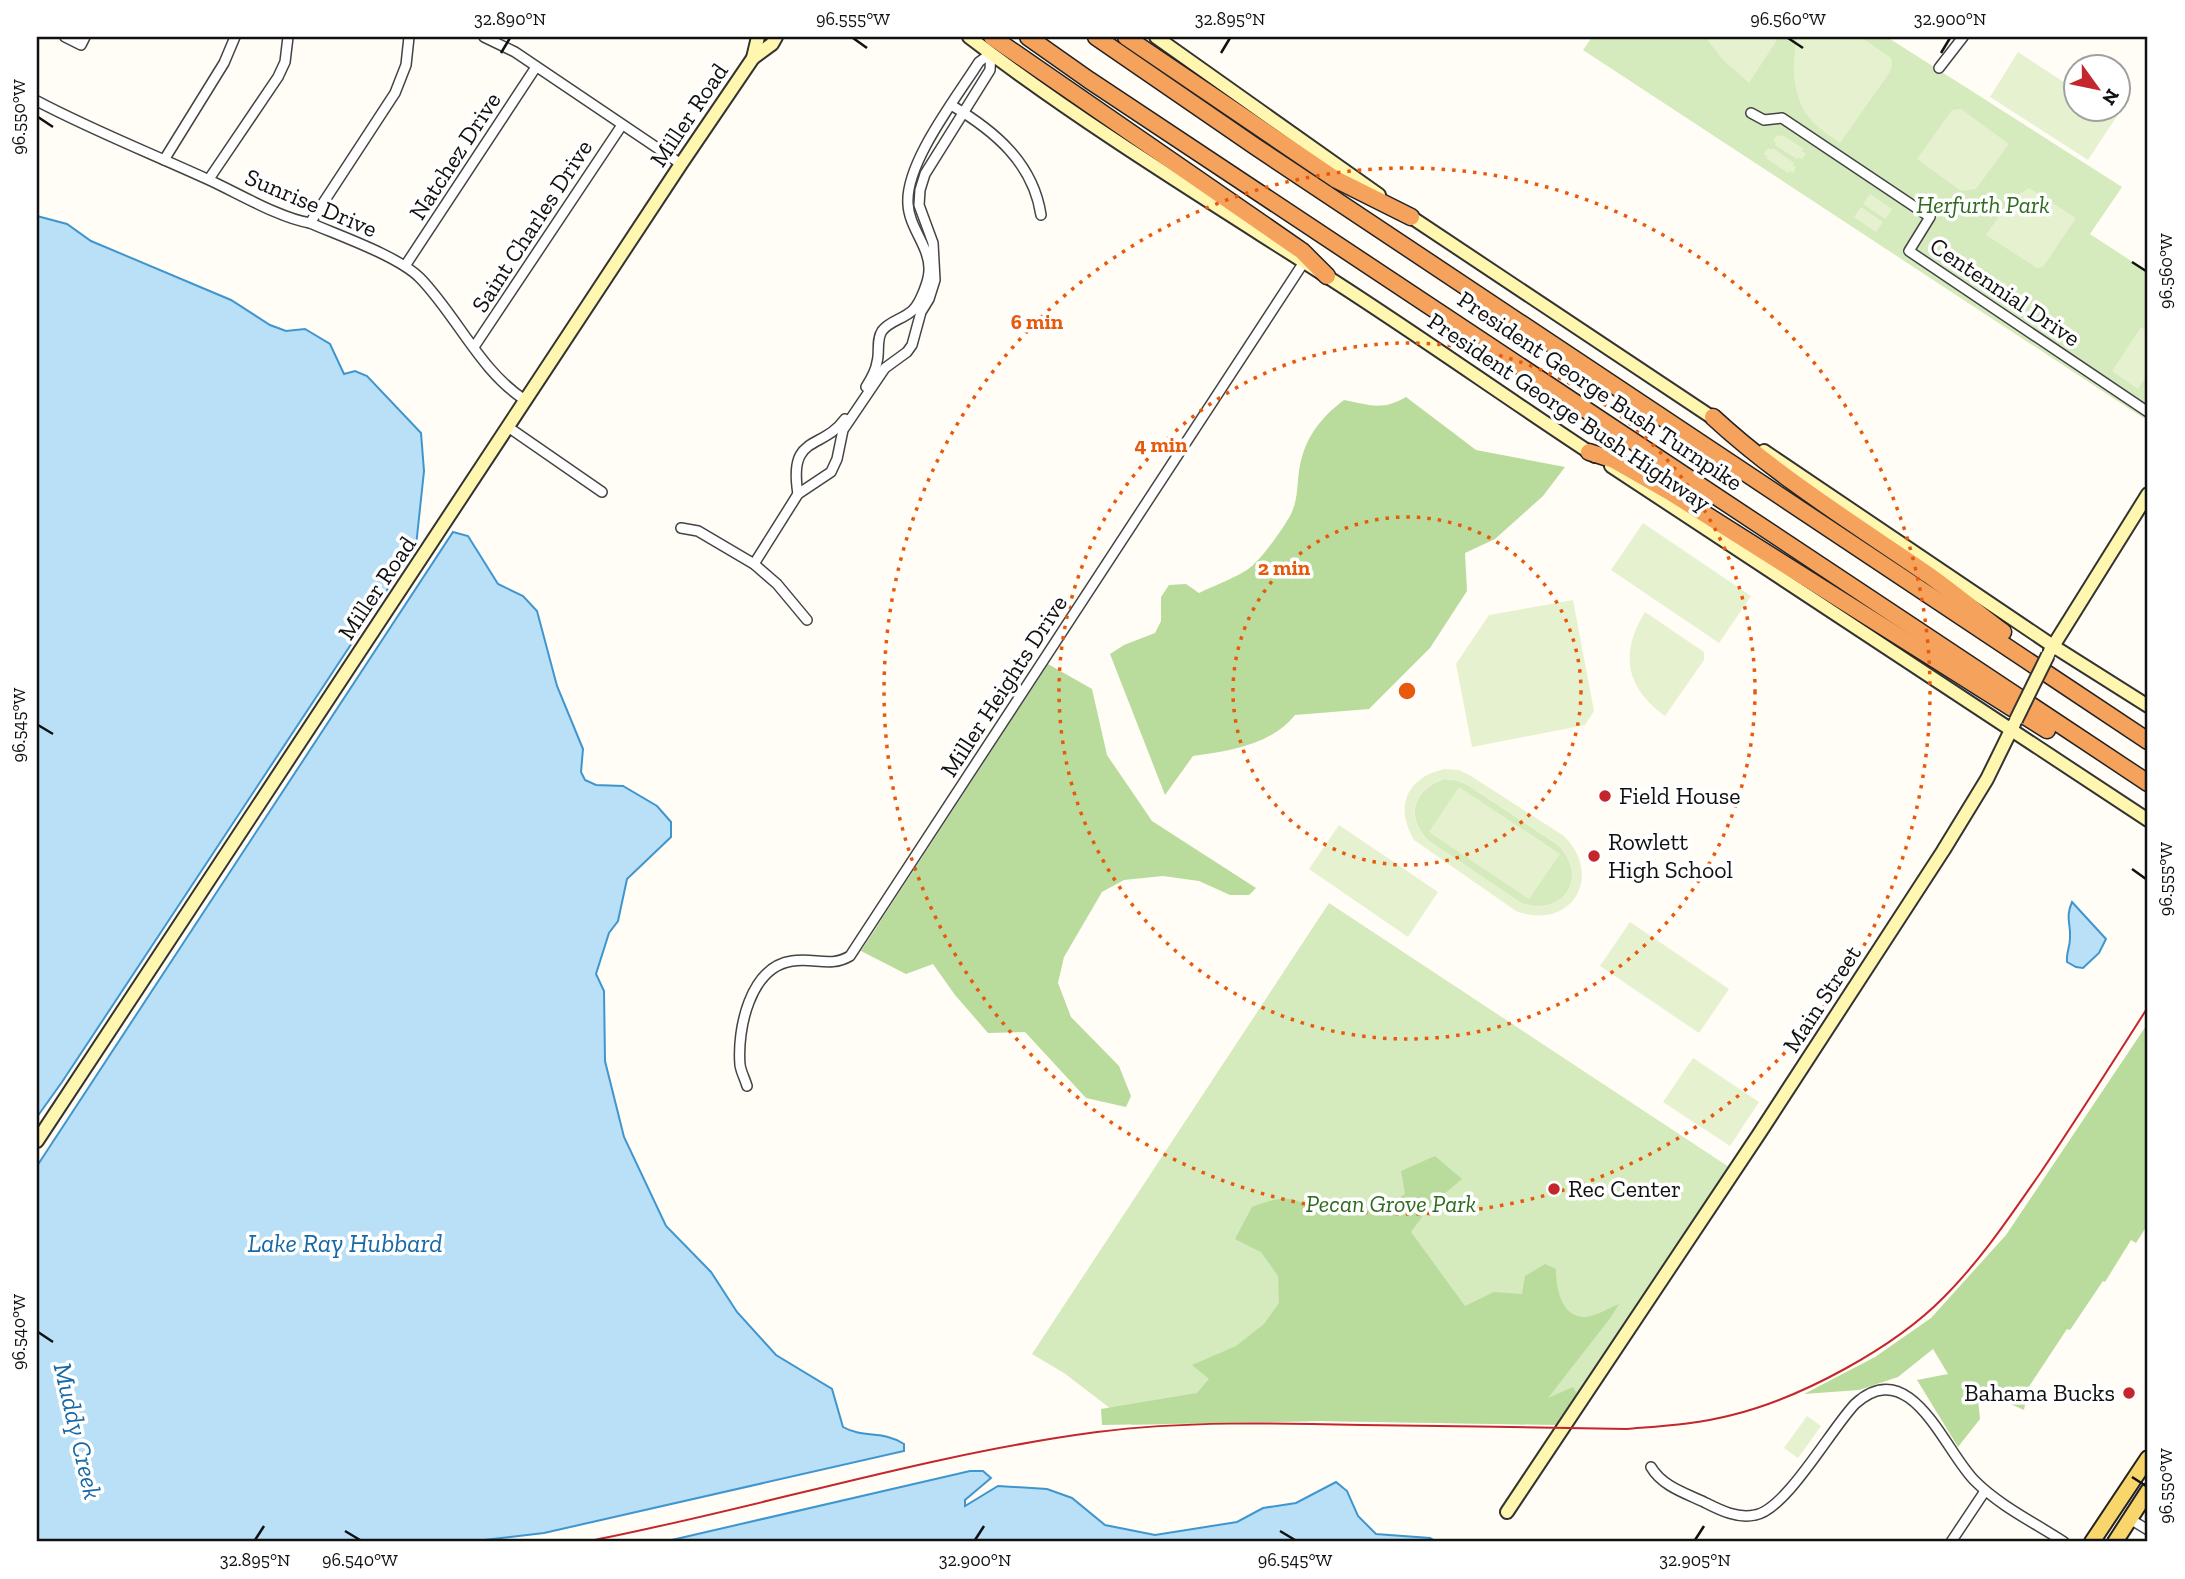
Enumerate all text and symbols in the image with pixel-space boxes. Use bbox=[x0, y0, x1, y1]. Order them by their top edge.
text: 32.890°N bbox=[474, 8, 546, 30]
text: 96.555°W bbox=[816, 8, 890, 30]
text: 32.895°N bbox=[1195, 8, 1265, 30]
text: 96.560°W bbox=[1750, 8, 1826, 30]
text: 32.900°N bbox=[1914, 8, 1986, 30]
north arrow bbox=[2062, 52, 2132, 122]
street label: Miller Road bbox=[643, 57, 734, 172]
text: 96.550°W bbox=[8, 79, 30, 155]
text: N bbox=[2097, 85, 2124, 109]
street label: Natchez Drive bbox=[403, 86, 507, 225]
street label: Saint Charles Drive bbox=[465, 134, 598, 317]
street label: Sunrise Drive bbox=[241, 162, 382, 243]
park label: Herfurth Park bbox=[1916, 190, 2050, 219]
street label: Centennial Drive bbox=[1925, 231, 2086, 353]
text: 96.560°W bbox=[2155, 233, 2177, 309]
street label: President George Bush Turnpike bbox=[1452, 284, 1748, 497]
street label: President George Bush Highway bbox=[1422, 306, 1717, 518]
text: 6 min bbox=[1011, 309, 1064, 334]
text: 4 min bbox=[1134, 432, 1188, 457]
street label: Miller Road bbox=[331, 530, 422, 645]
text: 2 min bbox=[1258, 555, 1311, 580]
street label: Miller Heights Drive bbox=[934, 590, 1073, 782]
centre of rings bbox=[1395, 679, 1419, 703]
text: 96.545°W bbox=[8, 687, 30, 762]
place label: Field House bbox=[1619, 781, 1741, 810]
marker: Field House bbox=[1597, 788, 1613, 804]
place label: Rowlett High School bbox=[1608, 827, 1733, 884]
text: 96.555°W bbox=[2155, 842, 2177, 916]
marker: Rowlett High School bbox=[1586, 848, 1602, 864]
street label: Main Street bbox=[1776, 940, 1867, 1058]
place label: Rec Center bbox=[1568, 1174, 1681, 1203]
marker: Rec Center bbox=[1546, 1181, 1562, 1197]
park label: Pecan Grove Park bbox=[1306, 1189, 1477, 1218]
water label: Lake Ray Hubbard bbox=[247, 1227, 443, 1259]
text: 96.540°W bbox=[8, 1294, 30, 1370]
water label: Muddy Creek bbox=[47, 1360, 109, 1502]
place label: Bahama Bucks bbox=[1964, 1378, 2115, 1407]
marker: Bahama Bucks bbox=[2121, 1385, 2137, 1401]
text: 96.550°W bbox=[2155, 1448, 2177, 1524]
text: 32.895°N bbox=[220, 1549, 290, 1571]
text: 96.540°W bbox=[322, 1549, 398, 1571]
text: 32.900°N bbox=[939, 1549, 1011, 1571]
text: 96.545°W bbox=[1258, 1549, 1333, 1571]
text: 32.905°N bbox=[1659, 1549, 1731, 1571]

